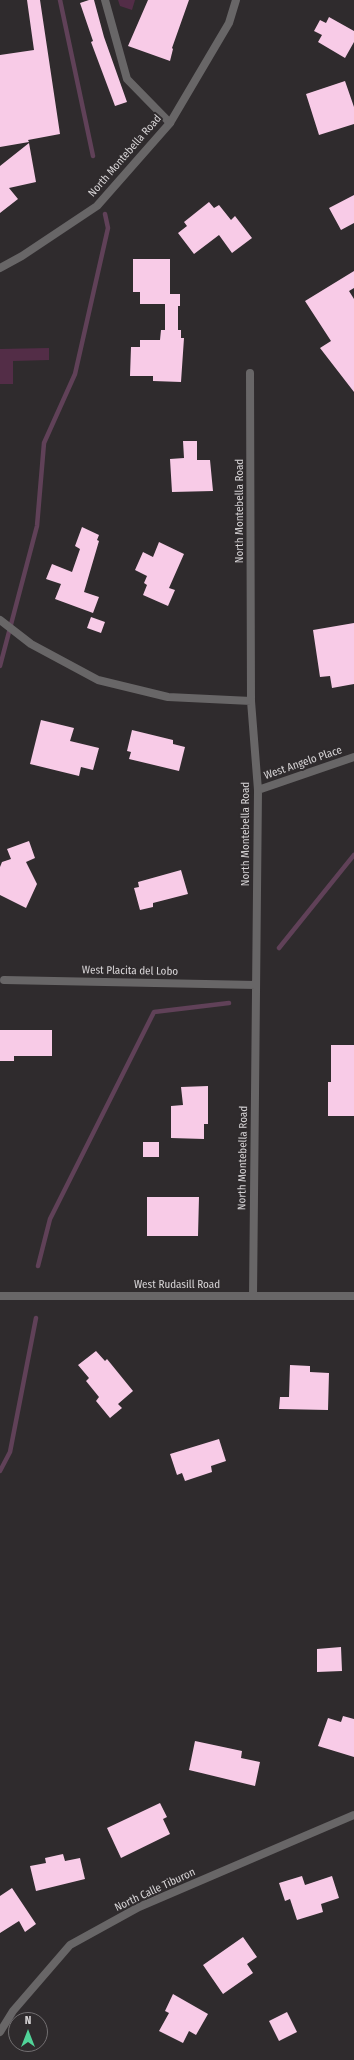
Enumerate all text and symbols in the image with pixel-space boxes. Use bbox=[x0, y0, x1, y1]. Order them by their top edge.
street label: North Montebella Road bbox=[86, 112, 164, 200]
street label: North Montebella Road bbox=[233, 459, 247, 563]
street label: West Angelo Place bbox=[262, 743, 344, 783]
street label: North Montebella Road bbox=[239, 782, 253, 886]
street label: West Placita del Lobo bbox=[82, 964, 178, 978]
street label: North Montebella Road bbox=[235, 1106, 251, 1210]
street label: West Rudasill Road bbox=[134, 1278, 220, 1292]
street label: North Calle Tiburon bbox=[113, 1866, 197, 1914]
north arrow bbox=[8, 2012, 48, 2052]
text: N bbox=[25, 2014, 31, 2027]

